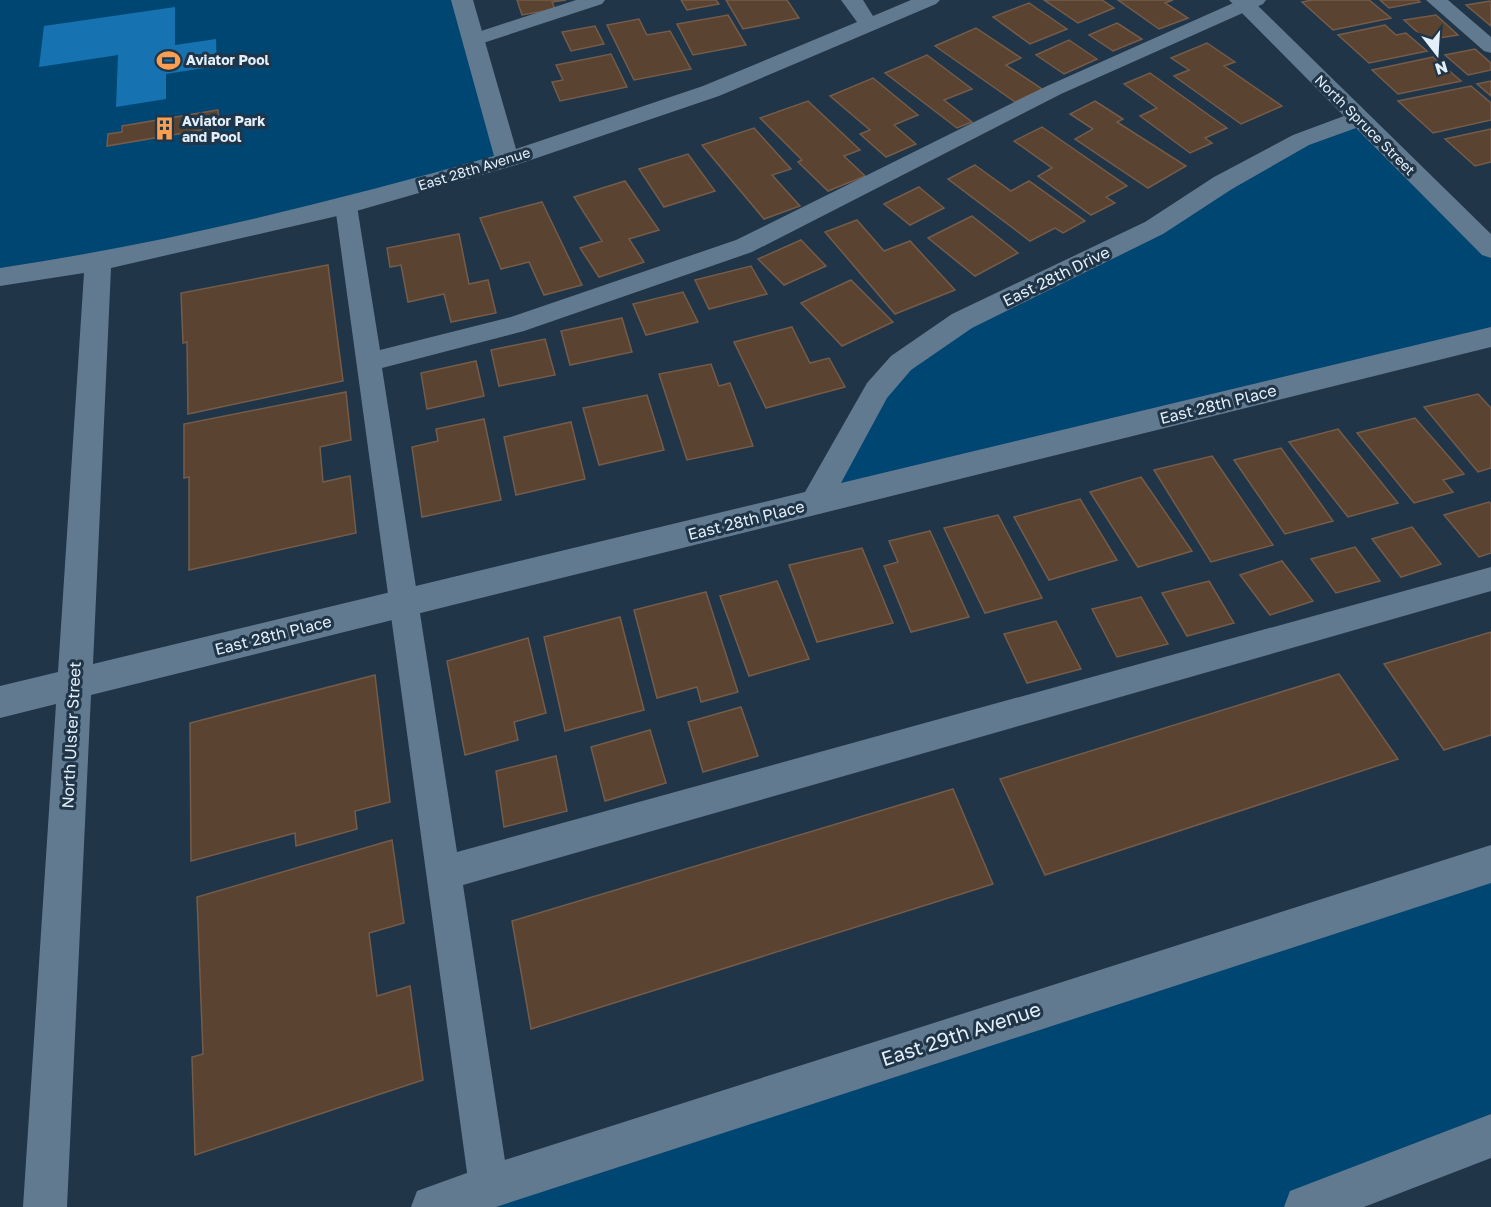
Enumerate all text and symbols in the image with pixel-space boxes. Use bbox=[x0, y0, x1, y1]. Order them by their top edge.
north arrow bbox=[1407, 24, 1467, 84]
sports icon: Aviator Pool bbox=[155, 47, 181, 73]
place label: Aviator Pool bbox=[186, 51, 270, 68]
text: N bbox=[1433, 57, 1450, 80]
street label: North Spruce Street bbox=[1312, 71, 1419, 178]
place label: Aviator Park and Pool bbox=[182, 112, 265, 145]
building icon: Aviator Park and Pool bbox=[151, 116, 177, 142]
street label: East 28th Avenue bbox=[416, 143, 532, 194]
street label: East 28th Drive bbox=[999, 241, 1113, 311]
street label: East 28th Place bbox=[1158, 380, 1278, 428]
street label: East 28th Place bbox=[686, 496, 806, 544]
street label: East 28th Place bbox=[213, 611, 333, 659]
street label: North Ulster Street bbox=[57, 661, 85, 809]
street label: East 29th Avenue bbox=[878, 996, 1044, 1070]

